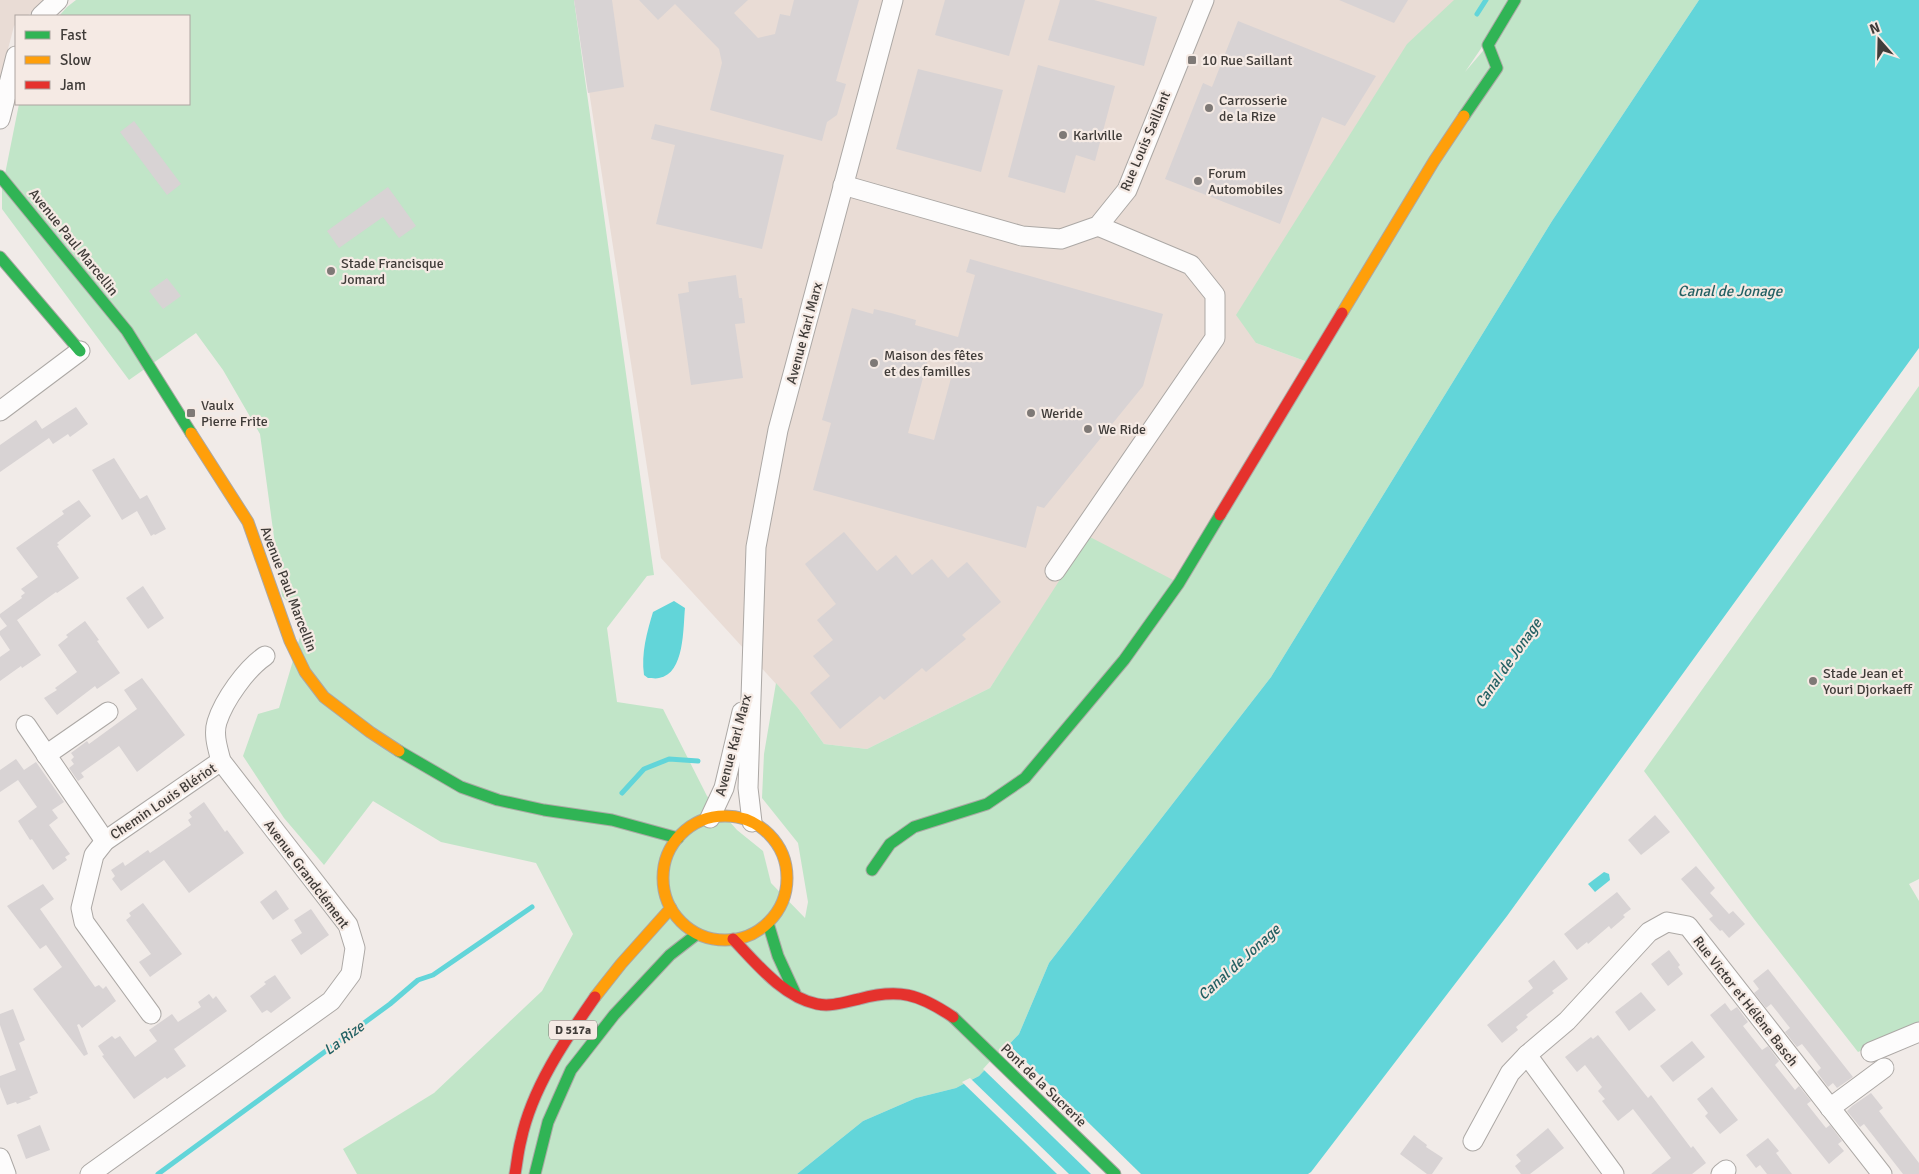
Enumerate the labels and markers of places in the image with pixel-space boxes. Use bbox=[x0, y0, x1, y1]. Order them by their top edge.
place label: 10 Rue Saillant bbox=[1202, 52, 1293, 69]
marker: 10 Rue Saillant bbox=[1186, 54, 1198, 66]
place label: Carrosserie de la Rize bbox=[1219, 92, 1287, 125]
marker: Carrosserie de la Rize bbox=[1203, 102, 1215, 114]
place label: Karlville bbox=[1073, 127, 1123, 144]
marker: Karlville bbox=[1057, 129, 1069, 141]
place label: Forum Automobiles bbox=[1208, 165, 1283, 198]
marker: Forum Automobiles bbox=[1192, 175, 1204, 187]
place label: Stade Francisque Jomard bbox=[341, 255, 444, 288]
marker: Stade Francisque Jomard bbox=[325, 265, 337, 277]
place label: Maison des fêtes et des familles bbox=[884, 347, 983, 380]
marker: Maison des fêtes et des familles bbox=[868, 357, 880, 369]
place label: Vaulx Pierre Frite bbox=[201, 397, 268, 430]
place label: Weride bbox=[1041, 405, 1083, 422]
marker: Vaulx Pierre Frite bbox=[185, 407, 197, 419]
marker: Weride bbox=[1025, 407, 1037, 419]
place label: We Ride bbox=[1098, 421, 1146, 438]
marker: We Ride bbox=[1082, 423, 1094, 435]
place label: Stade Jean et Youri Djorkaeff bbox=[1823, 665, 1913, 698]
marker: Stade Jean et Youri Djorkaeff bbox=[1807, 675, 1819, 687]

